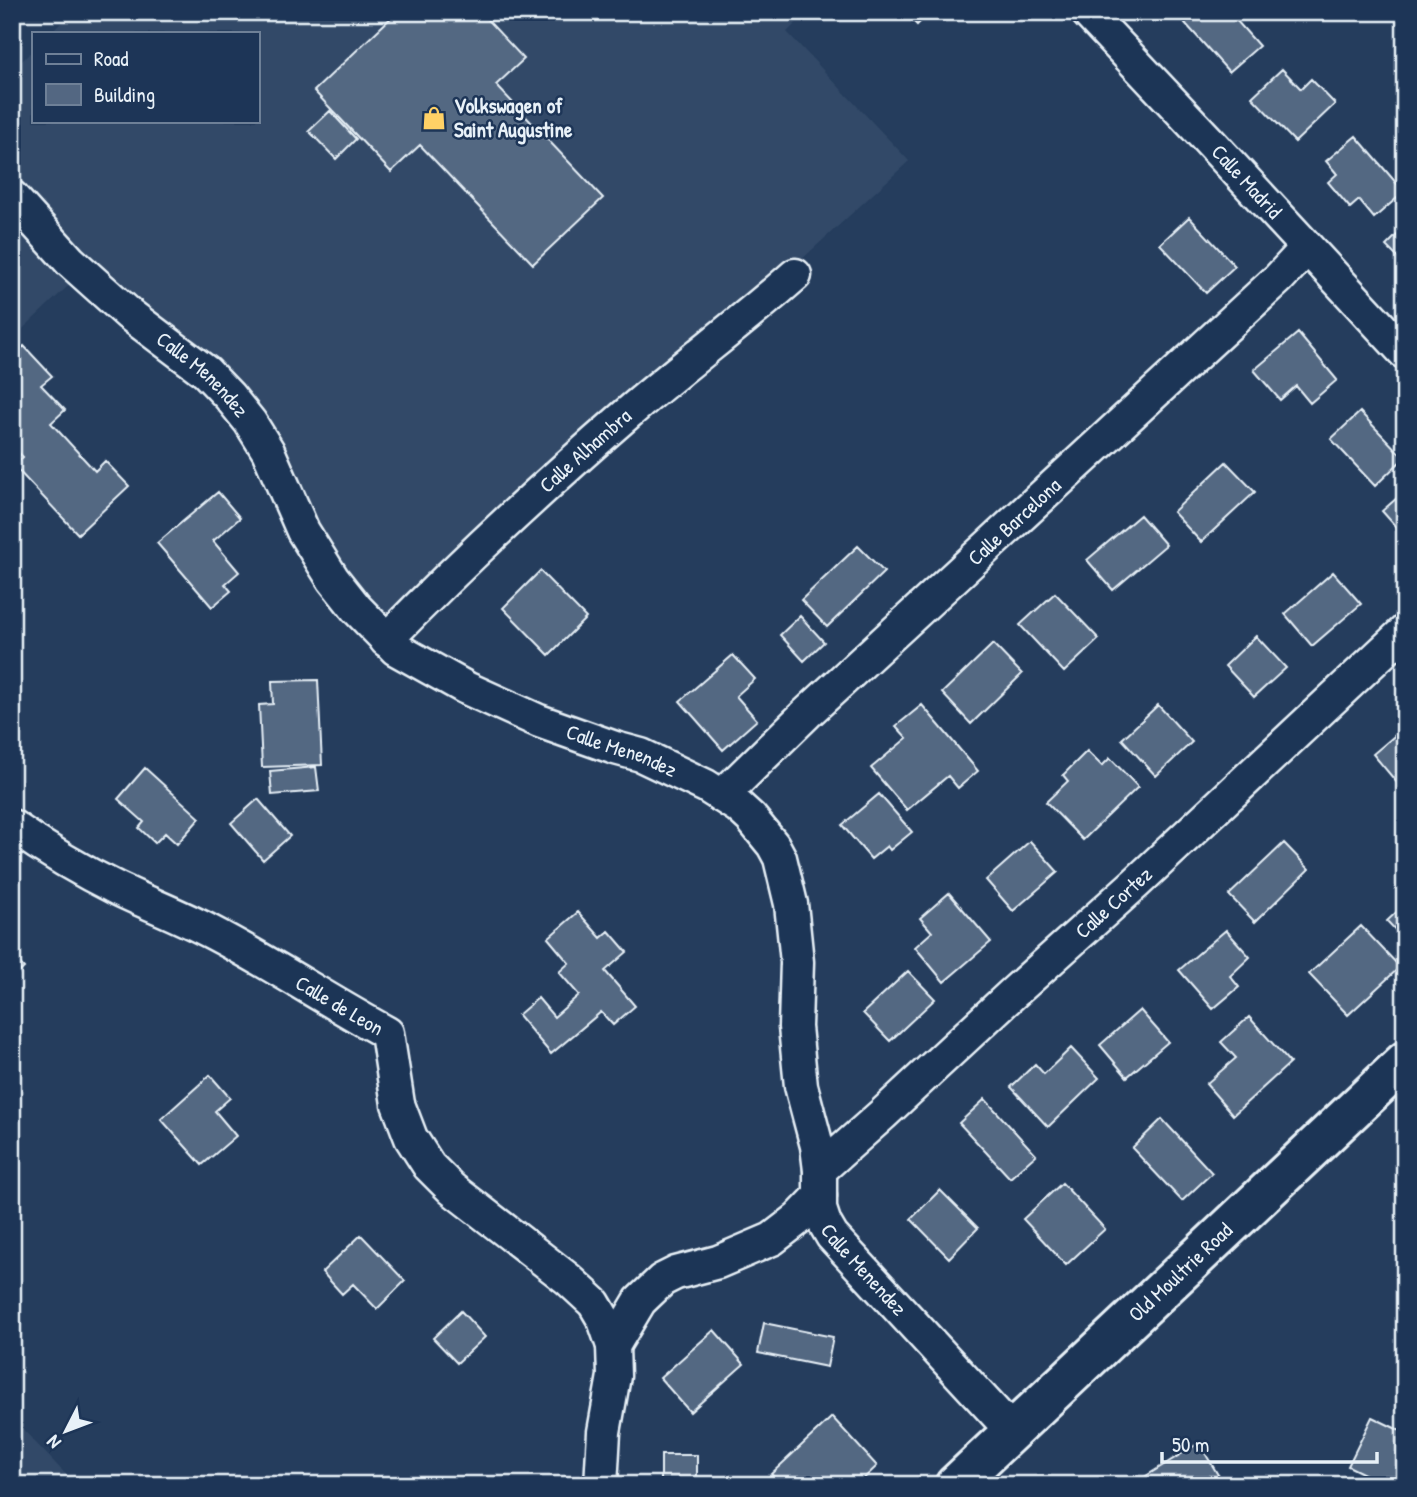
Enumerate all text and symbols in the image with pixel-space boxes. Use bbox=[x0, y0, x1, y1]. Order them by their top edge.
legend bbox=[32, 32, 259, 122]
text: Road bbox=[94, 44, 128, 73]
text: Building bbox=[94, 80, 155, 109]
place label: Volkswagen of Saint Augustine bbox=[454, 91, 573, 145]
shop icon: Volkswagen of Saint Augustine bbox=[420, 104, 448, 132]
street label: Calle Madrid bbox=[1205, 138, 1289, 225]
street label: Calle Menendez bbox=[150, 325, 255, 423]
street label: Calle Alhambra bbox=[533, 402, 637, 499]
street label: Calle Barcelona bbox=[961, 471, 1067, 572]
street label: Calle Menendez bbox=[562, 717, 682, 784]
street label: Calle Cortez bbox=[1068, 860, 1158, 945]
street label: Calle de Leon bbox=[290, 968, 389, 1042]
street label: Old Moultrie Road bbox=[1122, 1216, 1239, 1328]
street label: Calle Menendez bbox=[814, 1218, 914, 1322]
north arrow bbox=[32, 1396, 102, 1466]
scale bar bbox=[1162, 1420, 1377, 1464]
text: N bbox=[40, 1430, 66, 1455]
text: 50 m bbox=[1172, 1430, 1209, 1459]

